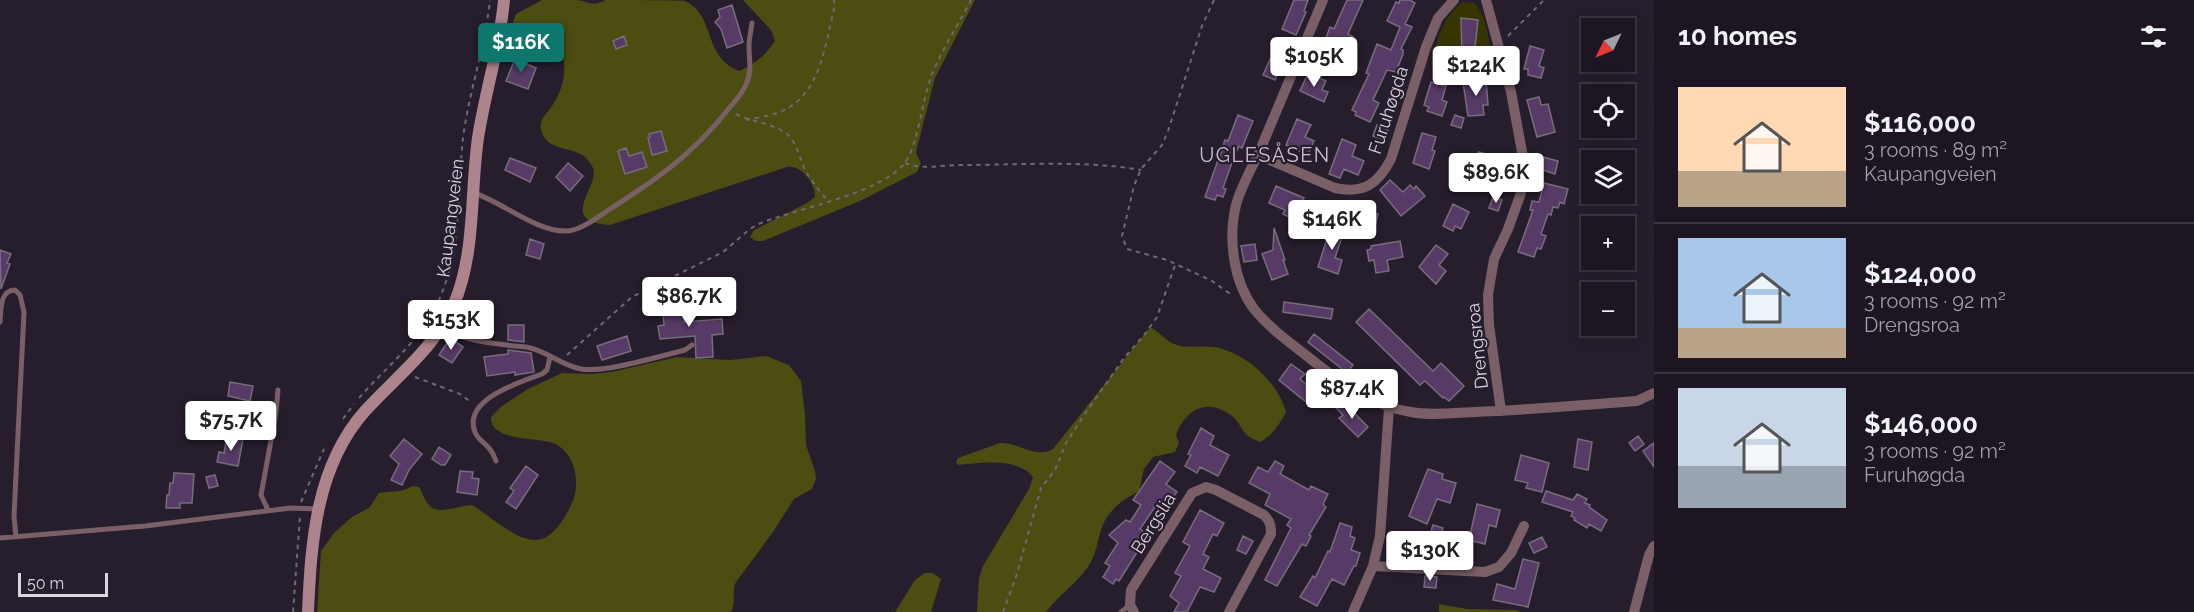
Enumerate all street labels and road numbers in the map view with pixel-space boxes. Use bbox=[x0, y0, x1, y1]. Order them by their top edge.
street label: Furuhøgda bbox=[1364, 63, 1412, 157]
street label: Kaupangveien bbox=[432, 157, 468, 279]
street label: Drengsroa bbox=[1462, 302, 1492, 390]
street label: Bergslia bbox=[1126, 489, 1180, 557]

